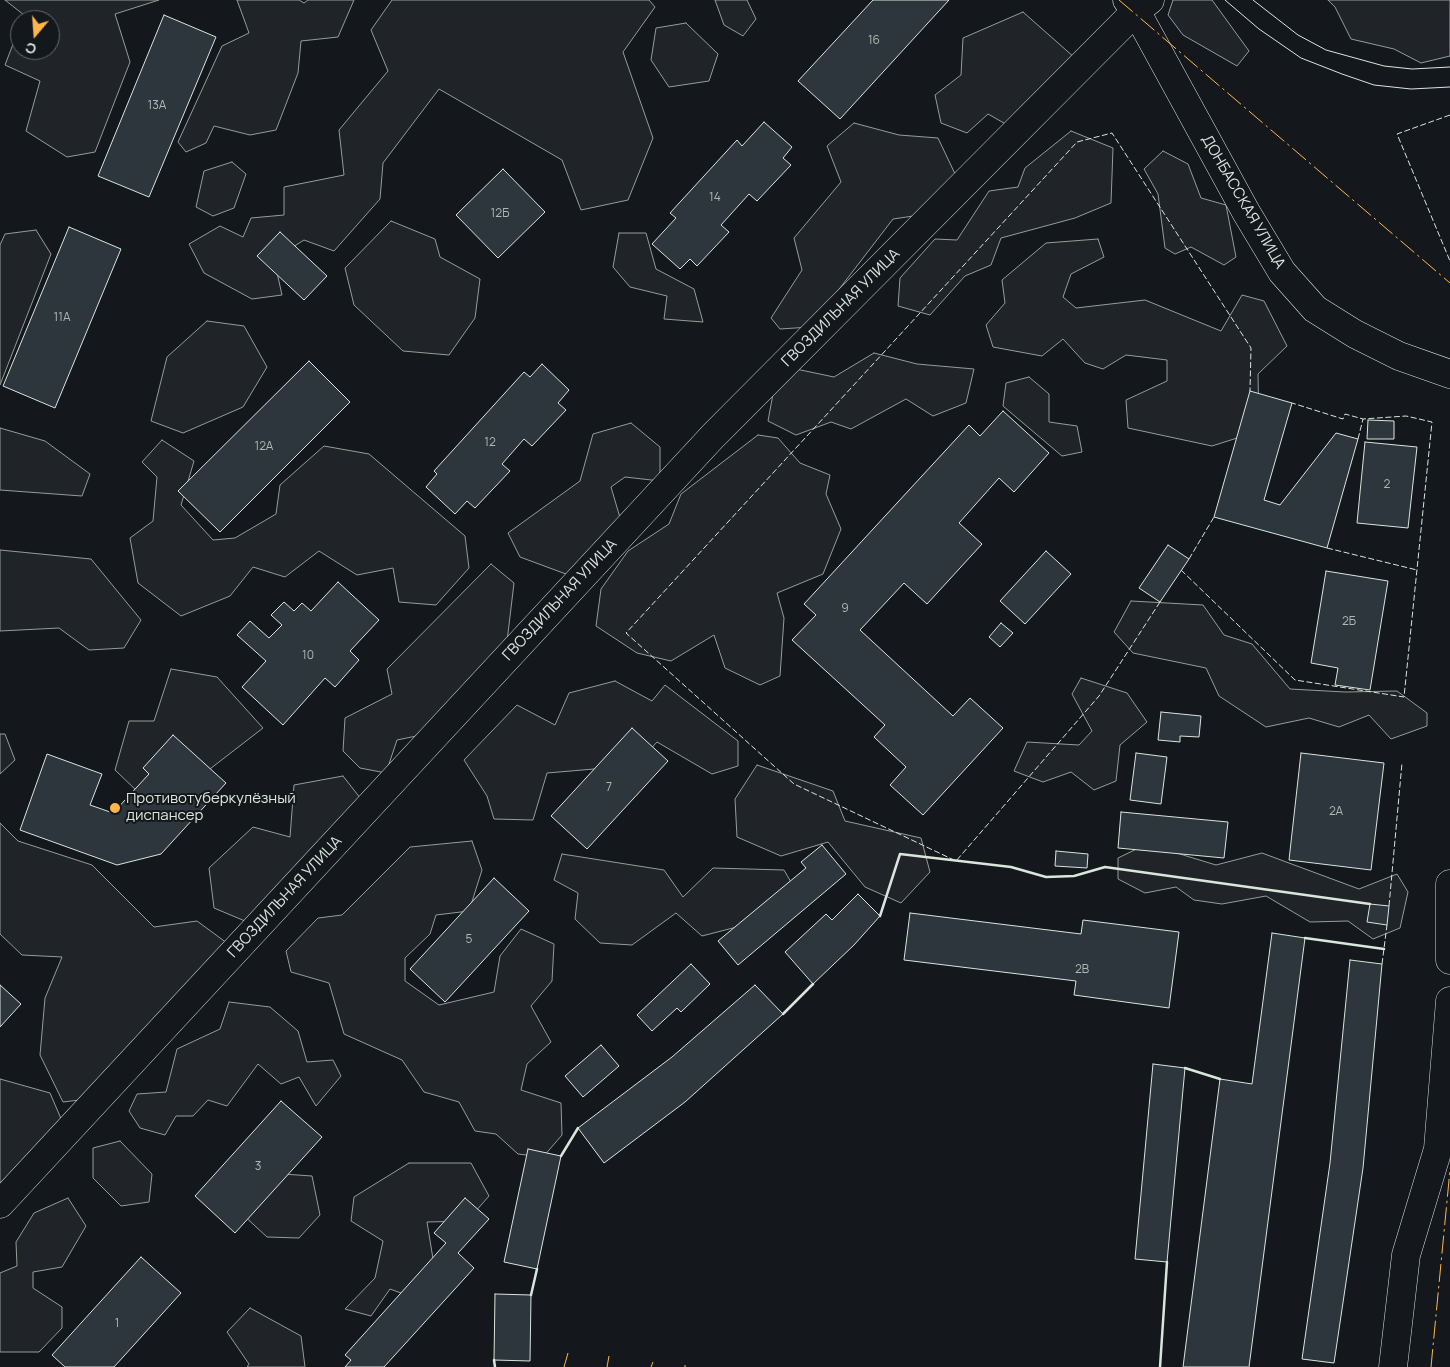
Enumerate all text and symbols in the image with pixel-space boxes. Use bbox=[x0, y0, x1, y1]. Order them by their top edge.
north arrow bbox=[10, 10, 60, 60]
house number: 16 bbox=[868, 34, 880, 48]
text: С bbox=[23, 38, 38, 59]
house number: 13А bbox=[148, 99, 166, 113]
street label: ДОНБАССКАЯ УЛИЦА bbox=[1197, 132, 1289, 272]
house number: 14 bbox=[709, 191, 721, 205]
house number: 12Б bbox=[491, 207, 509, 221]
street label: ГВОЗДИЛЬНАЯ УЛИЦА bbox=[778, 245, 904, 371]
house number: 11А bbox=[54, 311, 70, 325]
house number: 12 bbox=[484, 436, 496, 450]
house number: 12А bbox=[255, 440, 273, 454]
house number: 2 bbox=[1384, 478, 1390, 492]
street label: ГВОЗДИЛЬНАЯ УЛИЦА bbox=[499, 536, 621, 664]
house number: 9 bbox=[841, 602, 849, 616]
house number: 2Б bbox=[1342, 615, 1356, 629]
house number: 10 bbox=[302, 649, 314, 663]
house number: 7 bbox=[606, 781, 612, 795]
place label: Противотуберкулёзный диспансер bbox=[126, 790, 296, 825]
marker: Противотуберкулёзный диспансер bbox=[108, 801, 122, 815]
house number: 2А bbox=[1329, 805, 1343, 819]
street label: ГВОЗДИЛЬНАЯ УЛИЦА bbox=[224, 833, 346, 961]
house number: 5 bbox=[466, 933, 472, 947]
house number: 2В bbox=[1075, 963, 1089, 977]
house number: 3 bbox=[255, 1160, 261, 1174]
house number: 1 bbox=[115, 1317, 119, 1331]

